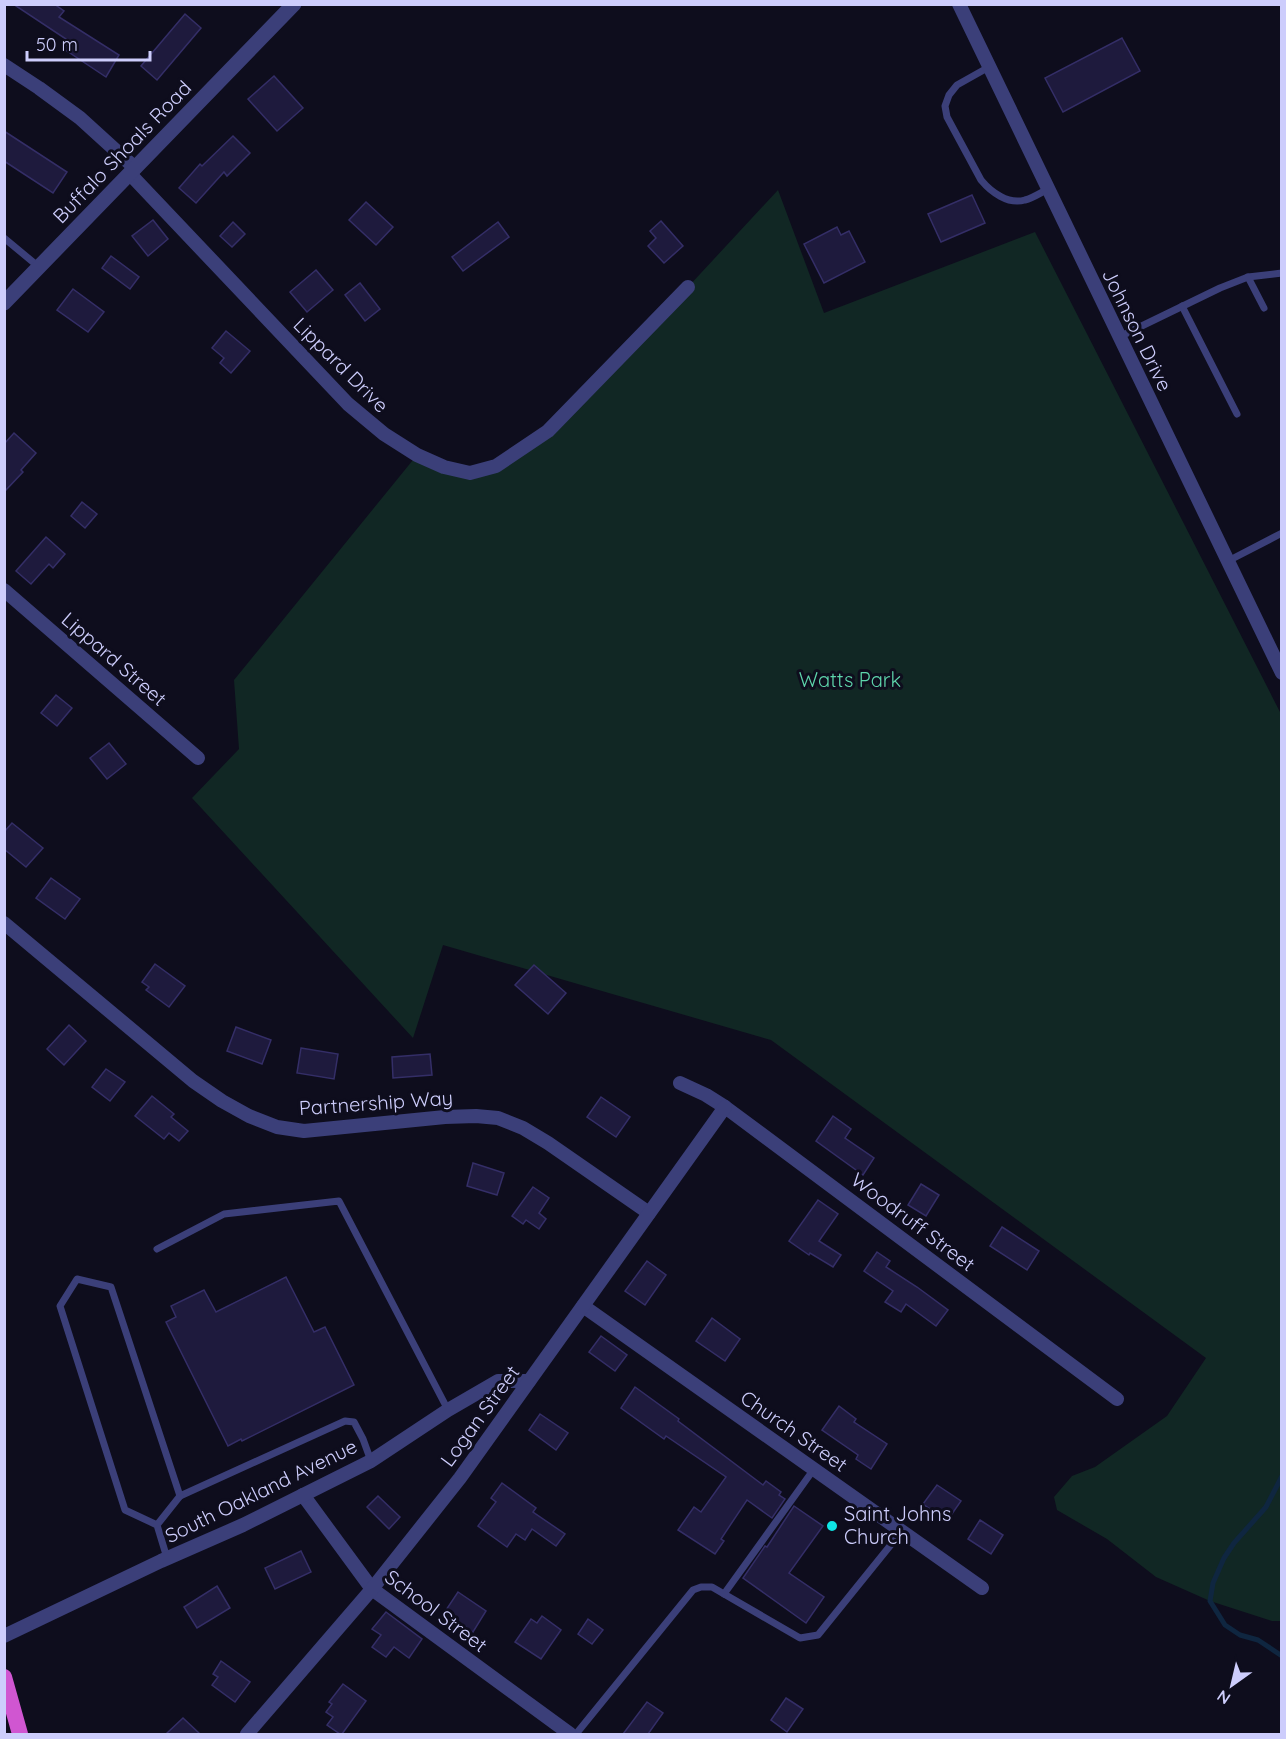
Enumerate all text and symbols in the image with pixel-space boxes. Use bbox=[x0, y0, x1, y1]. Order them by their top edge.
scale bar bbox=[27, 24, 150, 62]
text: 50 m bbox=[36, 33, 78, 56]
street label: Buffalo Shoals Road bbox=[47, 75, 196, 228]
street label: Johnson Drive bbox=[1097, 265, 1178, 395]
street label: Lippard Drive bbox=[289, 312, 394, 417]
street label: Lippard Street bbox=[57, 606, 172, 711]
park label: Watts Park bbox=[799, 667, 901, 692]
street label: Partnership Way bbox=[298, 1085, 454, 1120]
street label: Woodruff Street bbox=[846, 1167, 980, 1277]
street label: Logan Street bbox=[435, 1360, 525, 1471]
street label: Church Street bbox=[736, 1385, 853, 1477]
street label: South Oakland Avenue bbox=[161, 1433, 361, 1548]
place label: Saint Johns Church bbox=[844, 1501, 951, 1549]
marker: Saint Johns Church bbox=[825, 1519, 839, 1533]
street label: School Street bbox=[380, 1564, 493, 1657]
north arrow bbox=[1202, 1655, 1262, 1715]
text: N bbox=[1213, 1686, 1234, 1709]

